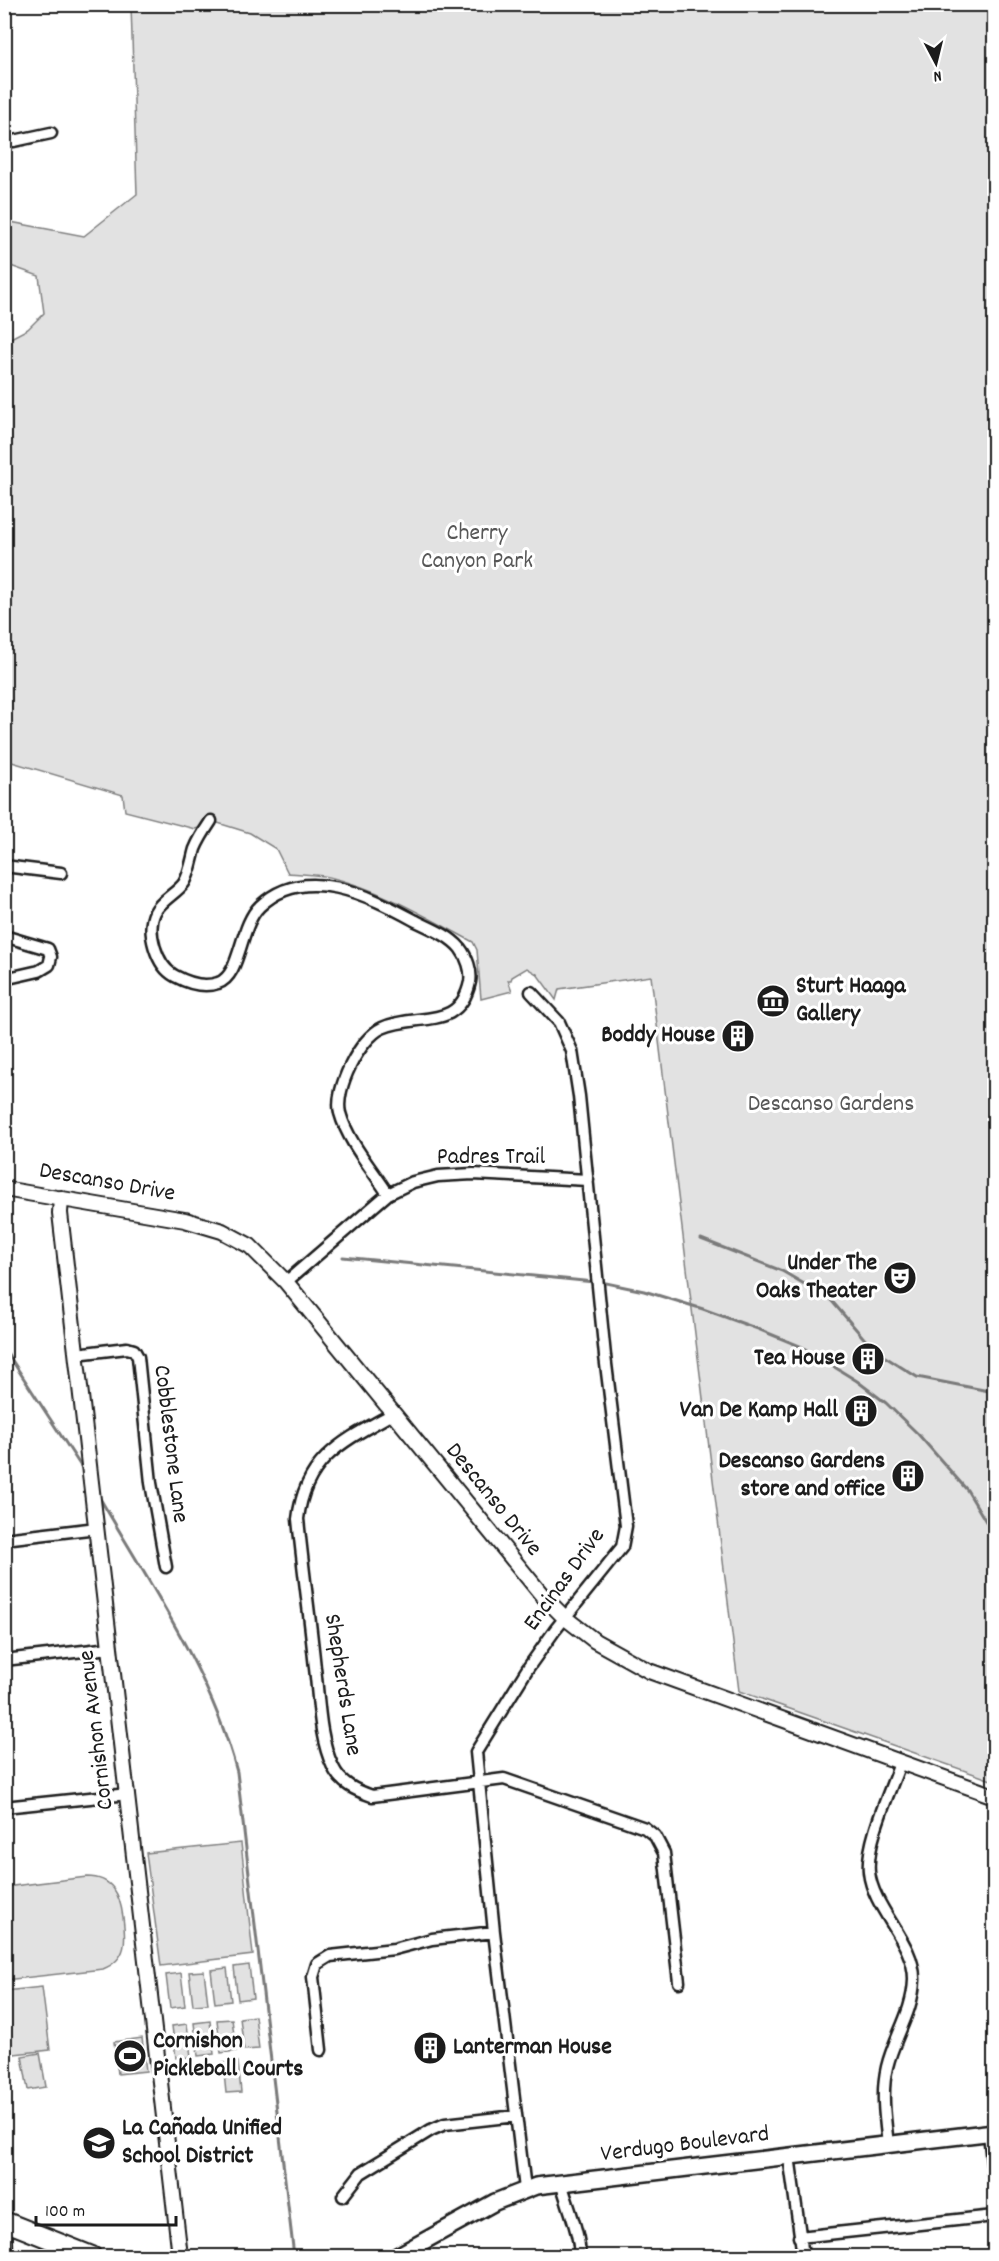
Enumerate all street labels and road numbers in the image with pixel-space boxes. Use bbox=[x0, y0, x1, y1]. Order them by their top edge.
street label: Padres Trail bbox=[437, 1141, 545, 1175]
street label: Descanso Drive bbox=[36, 1154, 178, 1212]
street label: Cobblestone Lane bbox=[143, 1363, 197, 1525]
street label: Descanso Drive bbox=[436, 1436, 550, 1564]
street label: Encinas Drive bbox=[516, 1521, 614, 1639]
street label: Shepherds Lane bbox=[314, 1612, 370, 1758]
street label: Cornishon Avenue bbox=[70, 1648, 124, 1812]
street label: Verdugo Boulevard bbox=[599, 2118, 771, 2172]

